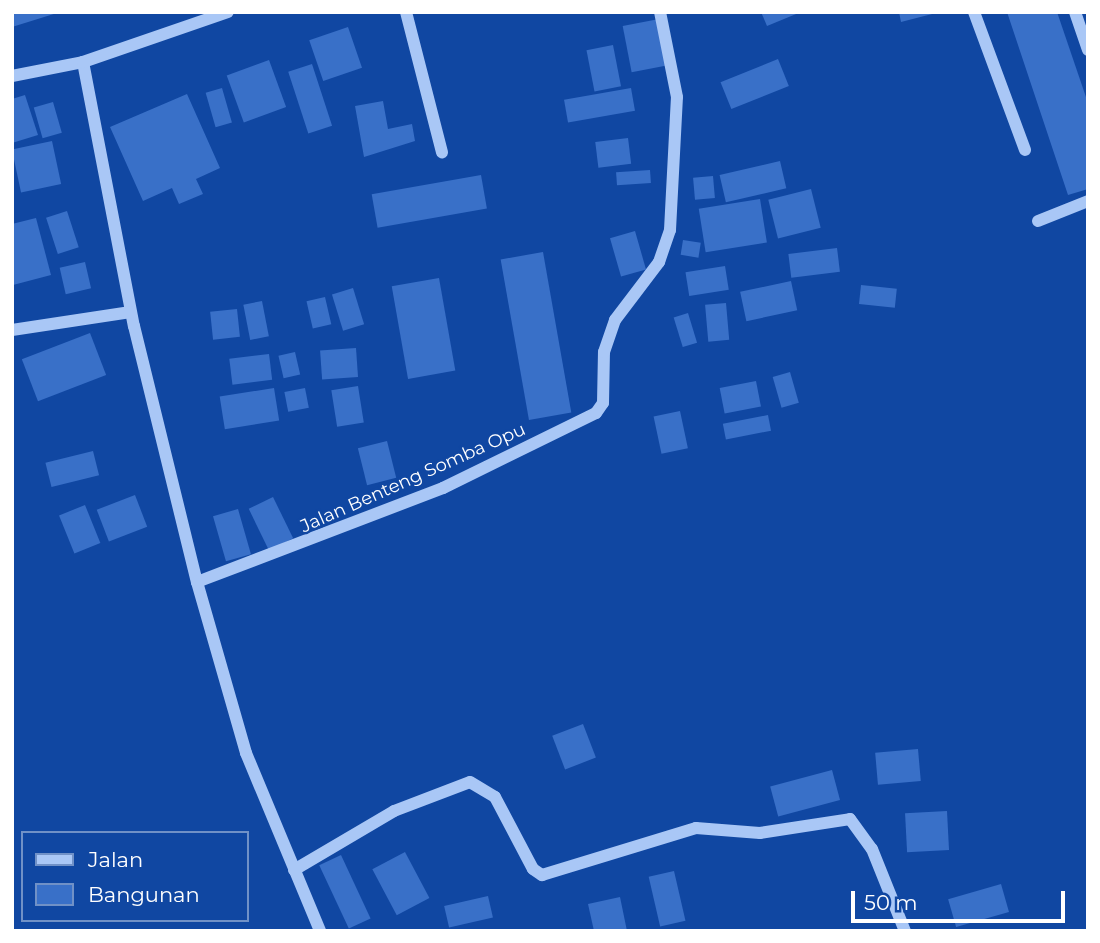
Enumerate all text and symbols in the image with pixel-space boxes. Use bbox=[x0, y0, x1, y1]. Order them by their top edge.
street label: Jalan Benteng Somba Opu bbox=[297, 419, 529, 537]
legend bbox=[21, 831, 248, 922]
text: Jalan bbox=[88, 847, 143, 872]
scale bar bbox=[855, 876, 1068, 920]
text: Bangunan bbox=[88, 882, 200, 907]
text: 50 m bbox=[864, 890, 918, 915]

